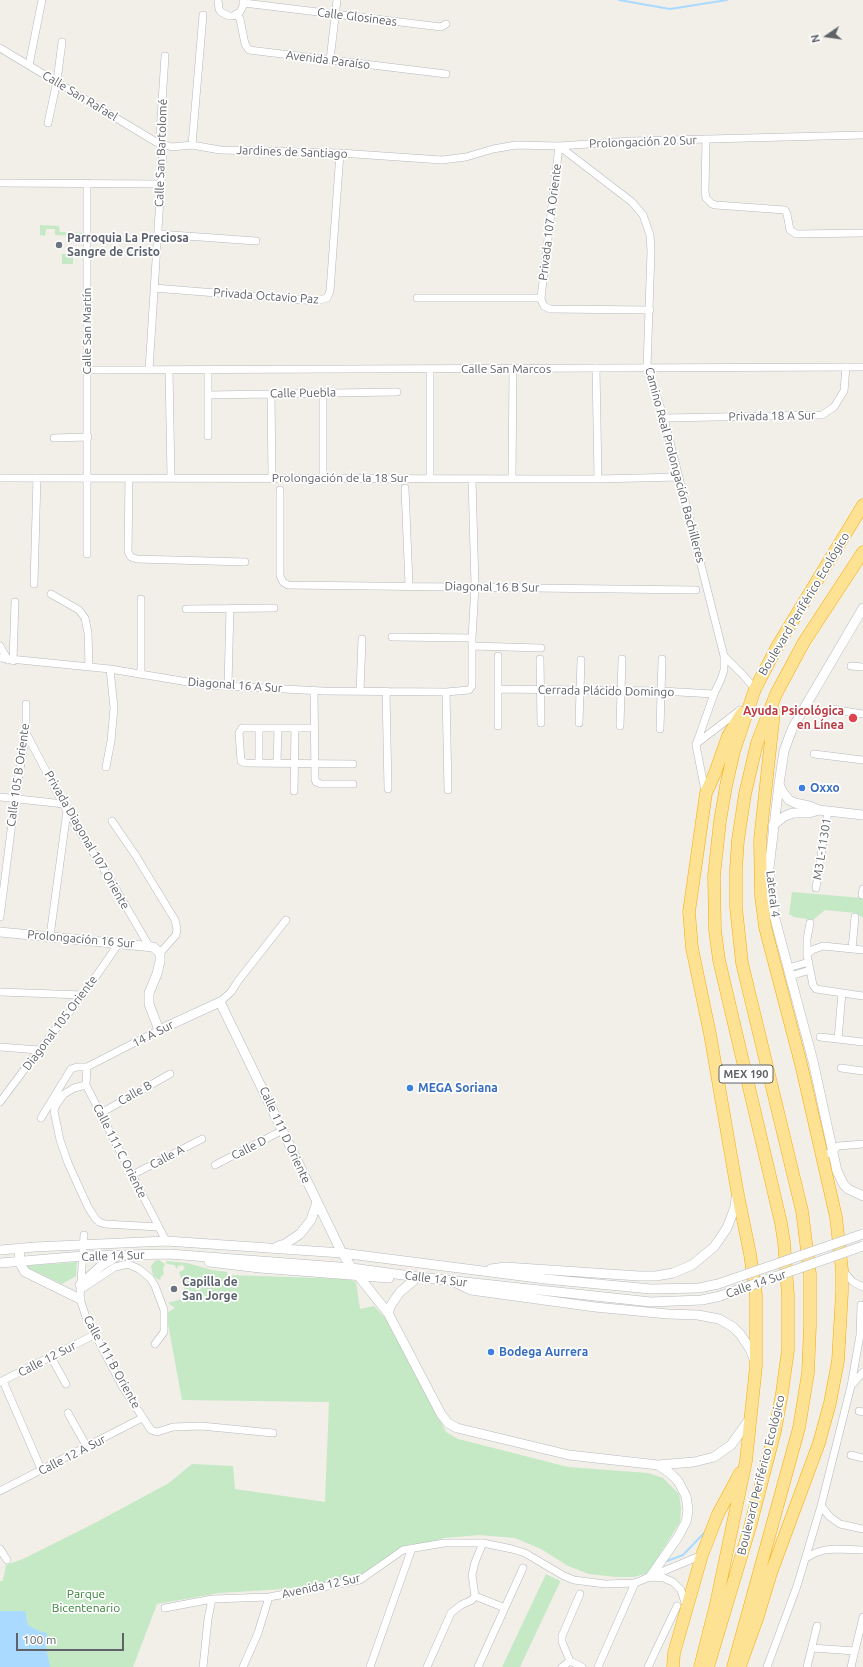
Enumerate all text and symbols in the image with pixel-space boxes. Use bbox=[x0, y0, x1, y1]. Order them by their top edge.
street label: Calle Glosineas bbox=[316, 5, 398, 29]
north arrow bbox=[807, 16, 847, 56]
text: N bbox=[809, 33, 822, 44]
street label: Avenida Paraíso bbox=[285, 48, 371, 72]
street label: Calle San Rafael bbox=[40, 68, 120, 124]
street label: Calle San Bartolomé bbox=[152, 99, 170, 207]
street label: Prolongación 20 Sur bbox=[589, 133, 697, 151]
street label: Jardines de Santiago bbox=[236, 143, 348, 161]
street label: Privada 107 A Oriente bbox=[536, 163, 564, 281]
place label: Parroquia La Preciosa Sangre de Cristo bbox=[67, 231, 189, 259]
marker: Parroquia La Preciosa Sangre de Cristo bbox=[54, 240, 64, 250]
street label: Privada Octavio Paz bbox=[213, 285, 319, 307]
street label: Calle San Martín bbox=[80, 288, 94, 374]
street label: Calle San Marcos bbox=[461, 362, 551, 376]
street label: Camino Real Prolongación Bachilleres bbox=[642, 366, 708, 564]
street label: Calle Puebla bbox=[270, 385, 336, 401]
street label: Privada 18 A Sur bbox=[728, 408, 816, 424]
street label: Prolongación de la 18 Sur bbox=[272, 471, 408, 485]
street label: Boulevard Periférico Ecológico bbox=[755, 530, 853, 678]
street label: Diagonal 16 B Sur bbox=[445, 579, 539, 595]
street label: Diagonal 16 A Sur bbox=[187, 675, 283, 695]
street label: Cerrada Plácido Domingo bbox=[538, 683, 674, 699]
place label: Ayuda Psicológica en Línea bbox=[743, 704, 844, 732]
marker: Ayuda Psicológica en Línea bbox=[847, 712, 859, 724]
street label: Calle 105 B Oriente bbox=[4, 722, 32, 828]
street label: Privada Diagonal 107 Oriente bbox=[41, 768, 133, 912]
place label: Oxxo bbox=[810, 781, 840, 795]
marker: Oxxo bbox=[797, 783, 807, 793]
street label: M3 L-11301 bbox=[810, 817, 834, 881]
street label: Lateral 4 bbox=[763, 870, 783, 918]
street label: Prolongación 16 Sur bbox=[27, 927, 135, 951]
street label: Diagonal 105 Oriente bbox=[20, 973, 100, 1073]
street label: 14 A Sur bbox=[130, 1017, 176, 1051]
road number: MEX 190 bbox=[719, 1065, 773, 1083]
street label: Calle B bbox=[115, 1078, 155, 1108]
place label: MEGA Soriana bbox=[418, 1081, 498, 1095]
marker: MEGA Soriana bbox=[405, 1083, 415, 1093]
street label: Calle 111 D Oriente bbox=[256, 1084, 314, 1186]
street label: Calle 111 C Oriente bbox=[90, 1101, 150, 1201]
street label: Calle D bbox=[229, 1133, 269, 1163]
street label: Calle A bbox=[147, 1142, 187, 1172]
street label: Calle 14 Sur bbox=[81, 1248, 145, 1264]
street label: Calle 14 Sur bbox=[724, 1267, 788, 1301]
street label: Calle 14 Sur bbox=[404, 1268, 468, 1290]
place label: Capilla de San Jorge bbox=[182, 1275, 238, 1303]
marker: Capilla de San Jorge bbox=[169, 1284, 179, 1294]
street label: Calle 111 B Oriente bbox=[80, 1313, 144, 1411]
street label: Calle 12 Sur bbox=[16, 1338, 78, 1380]
place label: Bodega Aurrera bbox=[499, 1345, 588, 1359]
marker: Bodega Aurrera bbox=[486, 1347, 496, 1357]
street label: Boulevard Periférico Ecológico bbox=[734, 1394, 788, 1556]
street label: Calle 12 A Sur bbox=[36, 1432, 108, 1478]
street label: Avenida 12 Sur bbox=[280, 1571, 362, 1601]
park label: Parque Bicentenario bbox=[52, 1587, 120, 1615]
scale bar bbox=[18, 1625, 126, 1651]
text: 100 m bbox=[23, 1633, 56, 1646]

